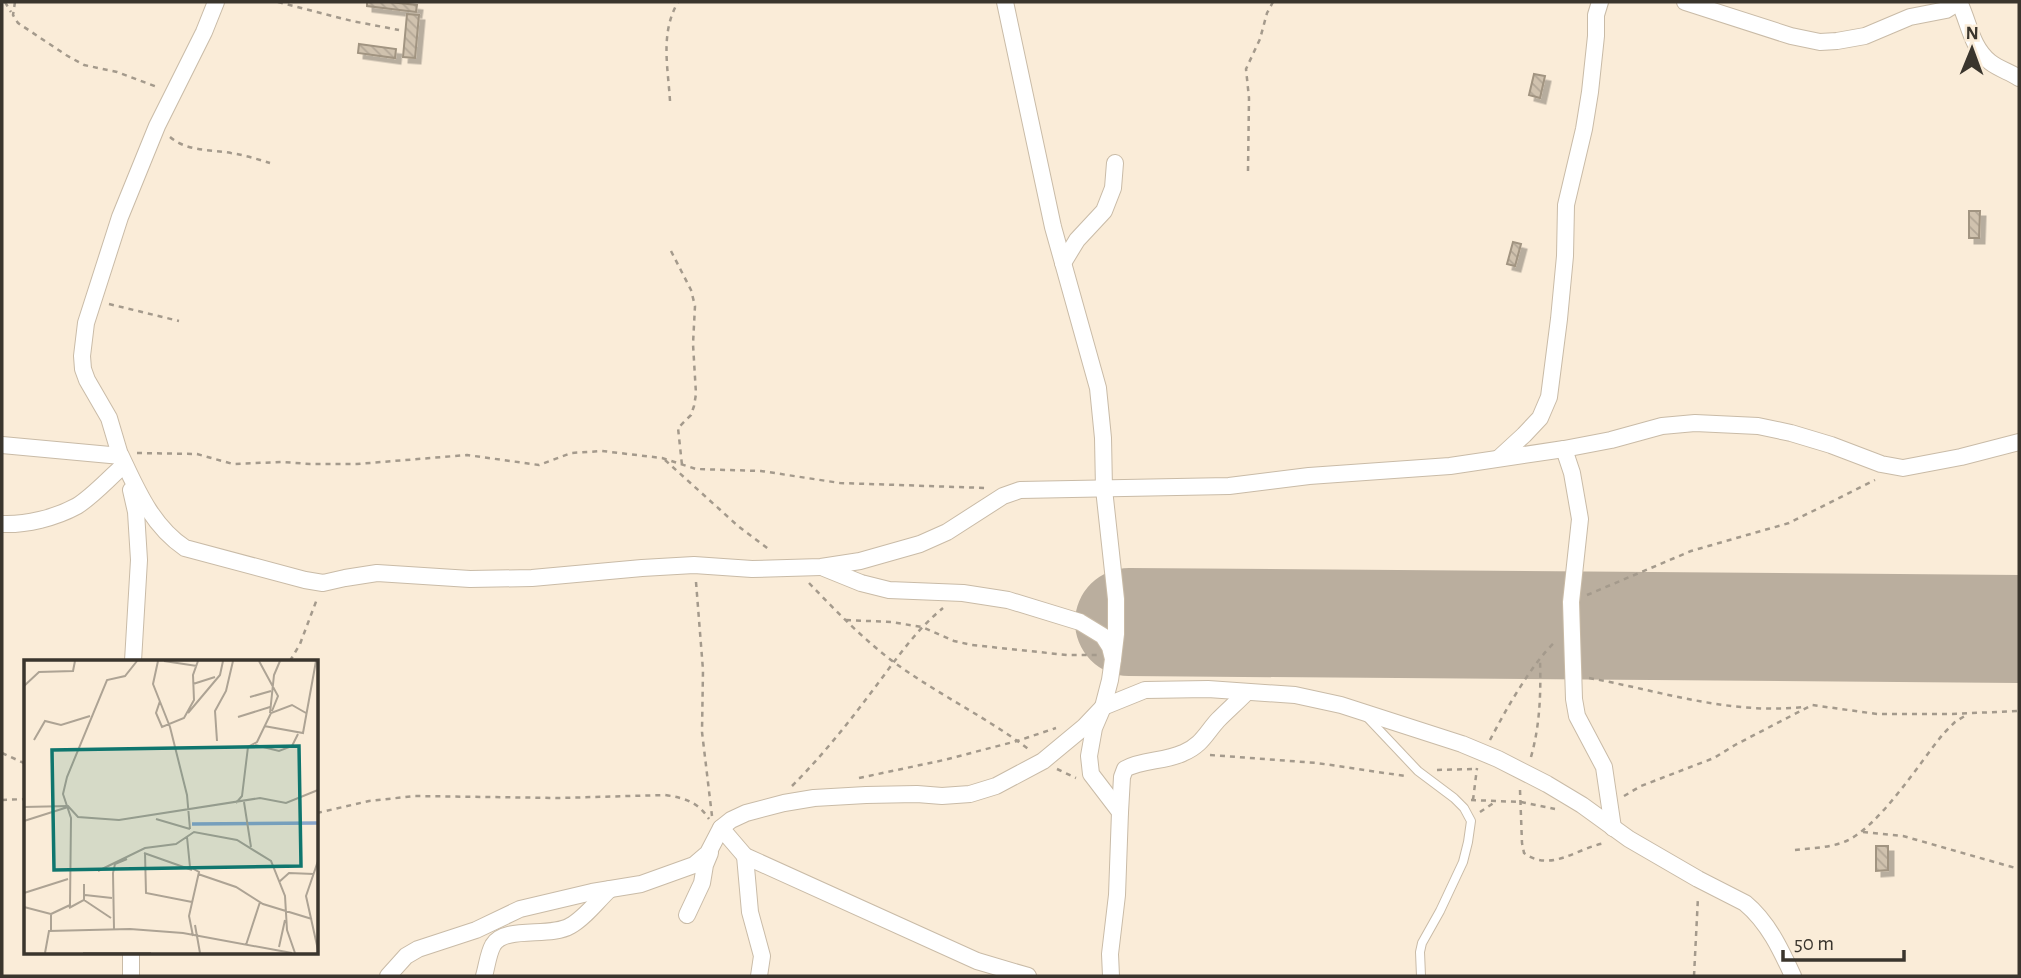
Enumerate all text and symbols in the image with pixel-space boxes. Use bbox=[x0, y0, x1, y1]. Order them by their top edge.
north arrow bbox=[1937, 14, 2007, 84]
text: N bbox=[1965, 24, 1979, 43]
inset map bbox=[24, 660, 318, 954]
scale bar bbox=[1783, 918, 1904, 962]
text: 50 m bbox=[1794, 933, 1834, 954]

